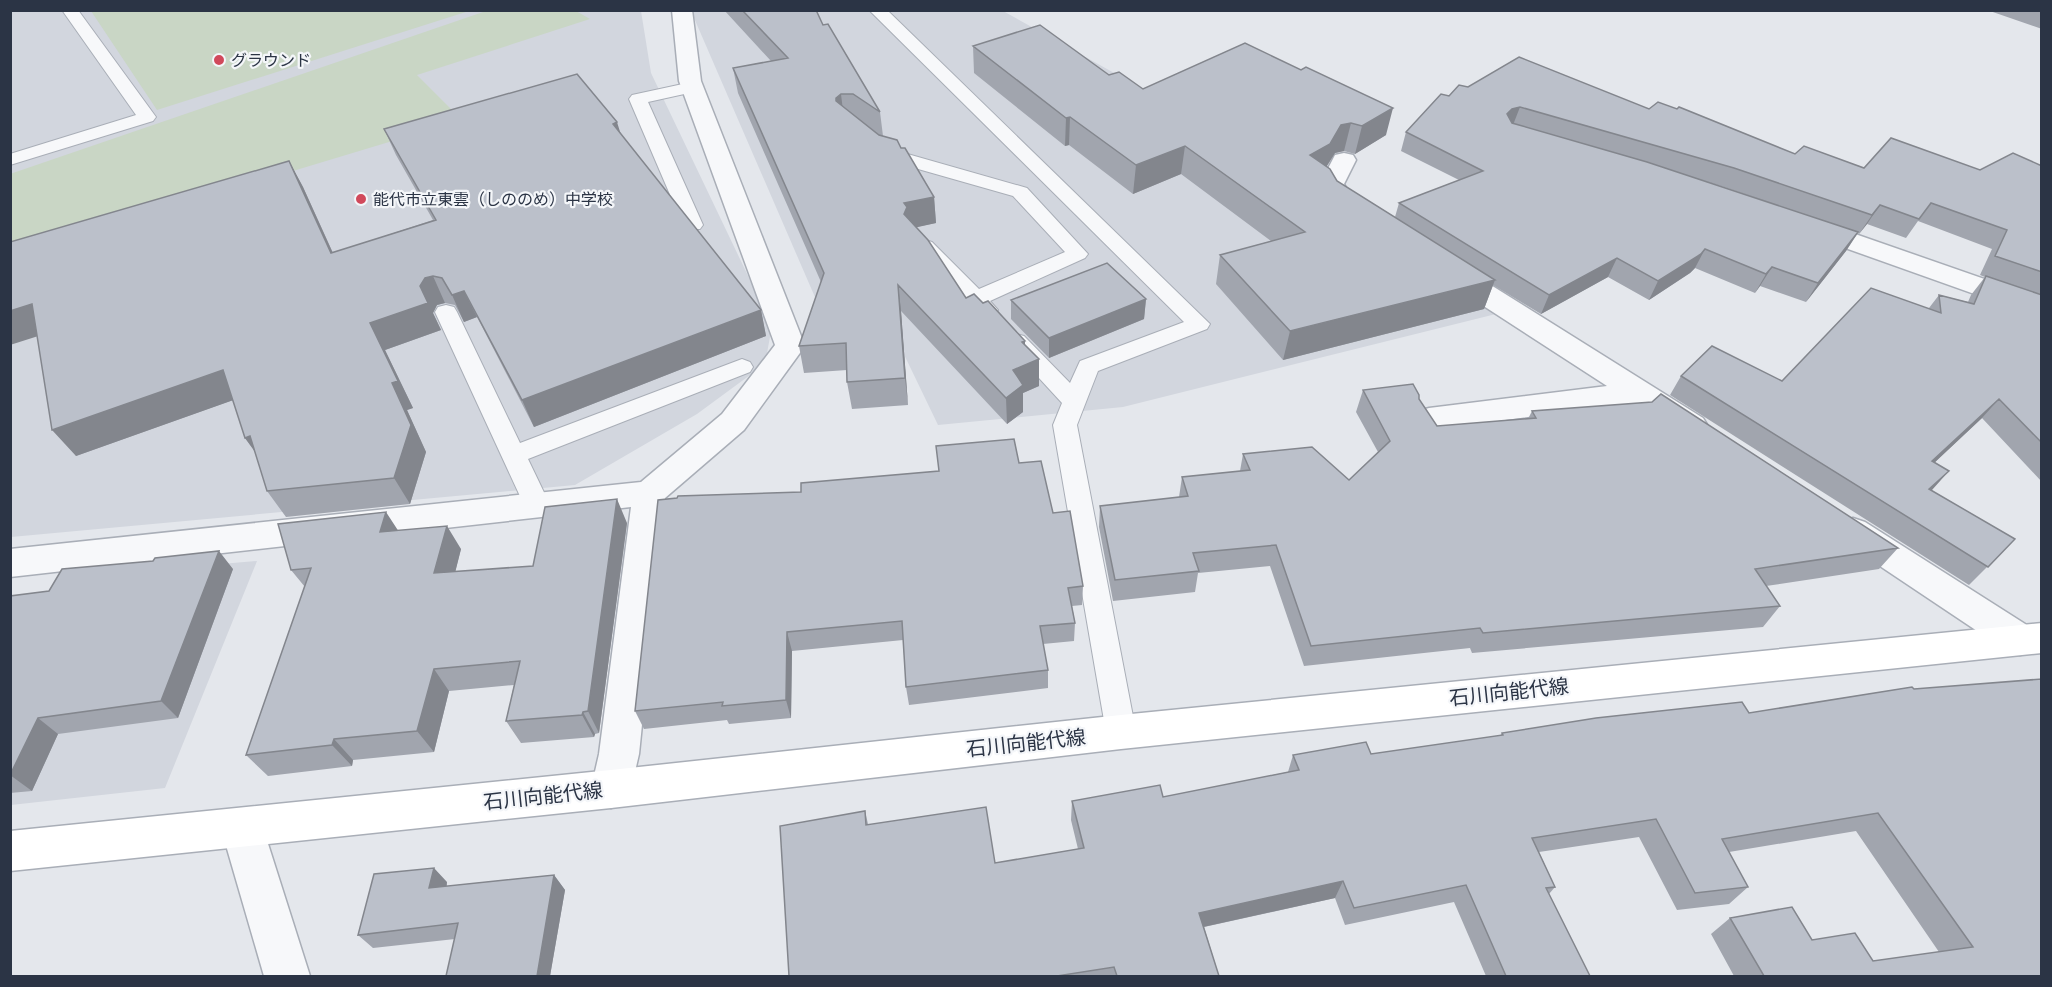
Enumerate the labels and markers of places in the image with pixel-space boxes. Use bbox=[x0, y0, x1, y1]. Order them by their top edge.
place label: グラウンド bbox=[231, 51, 311, 69]
marker: グラウンド bbox=[212, 53, 226, 67]
place label: 能代市立東雲（しののめ）中学校 bbox=[373, 190, 613, 208]
marker: 能代市立東雲（しののめ）中学校 bbox=[354, 192, 368, 206]

